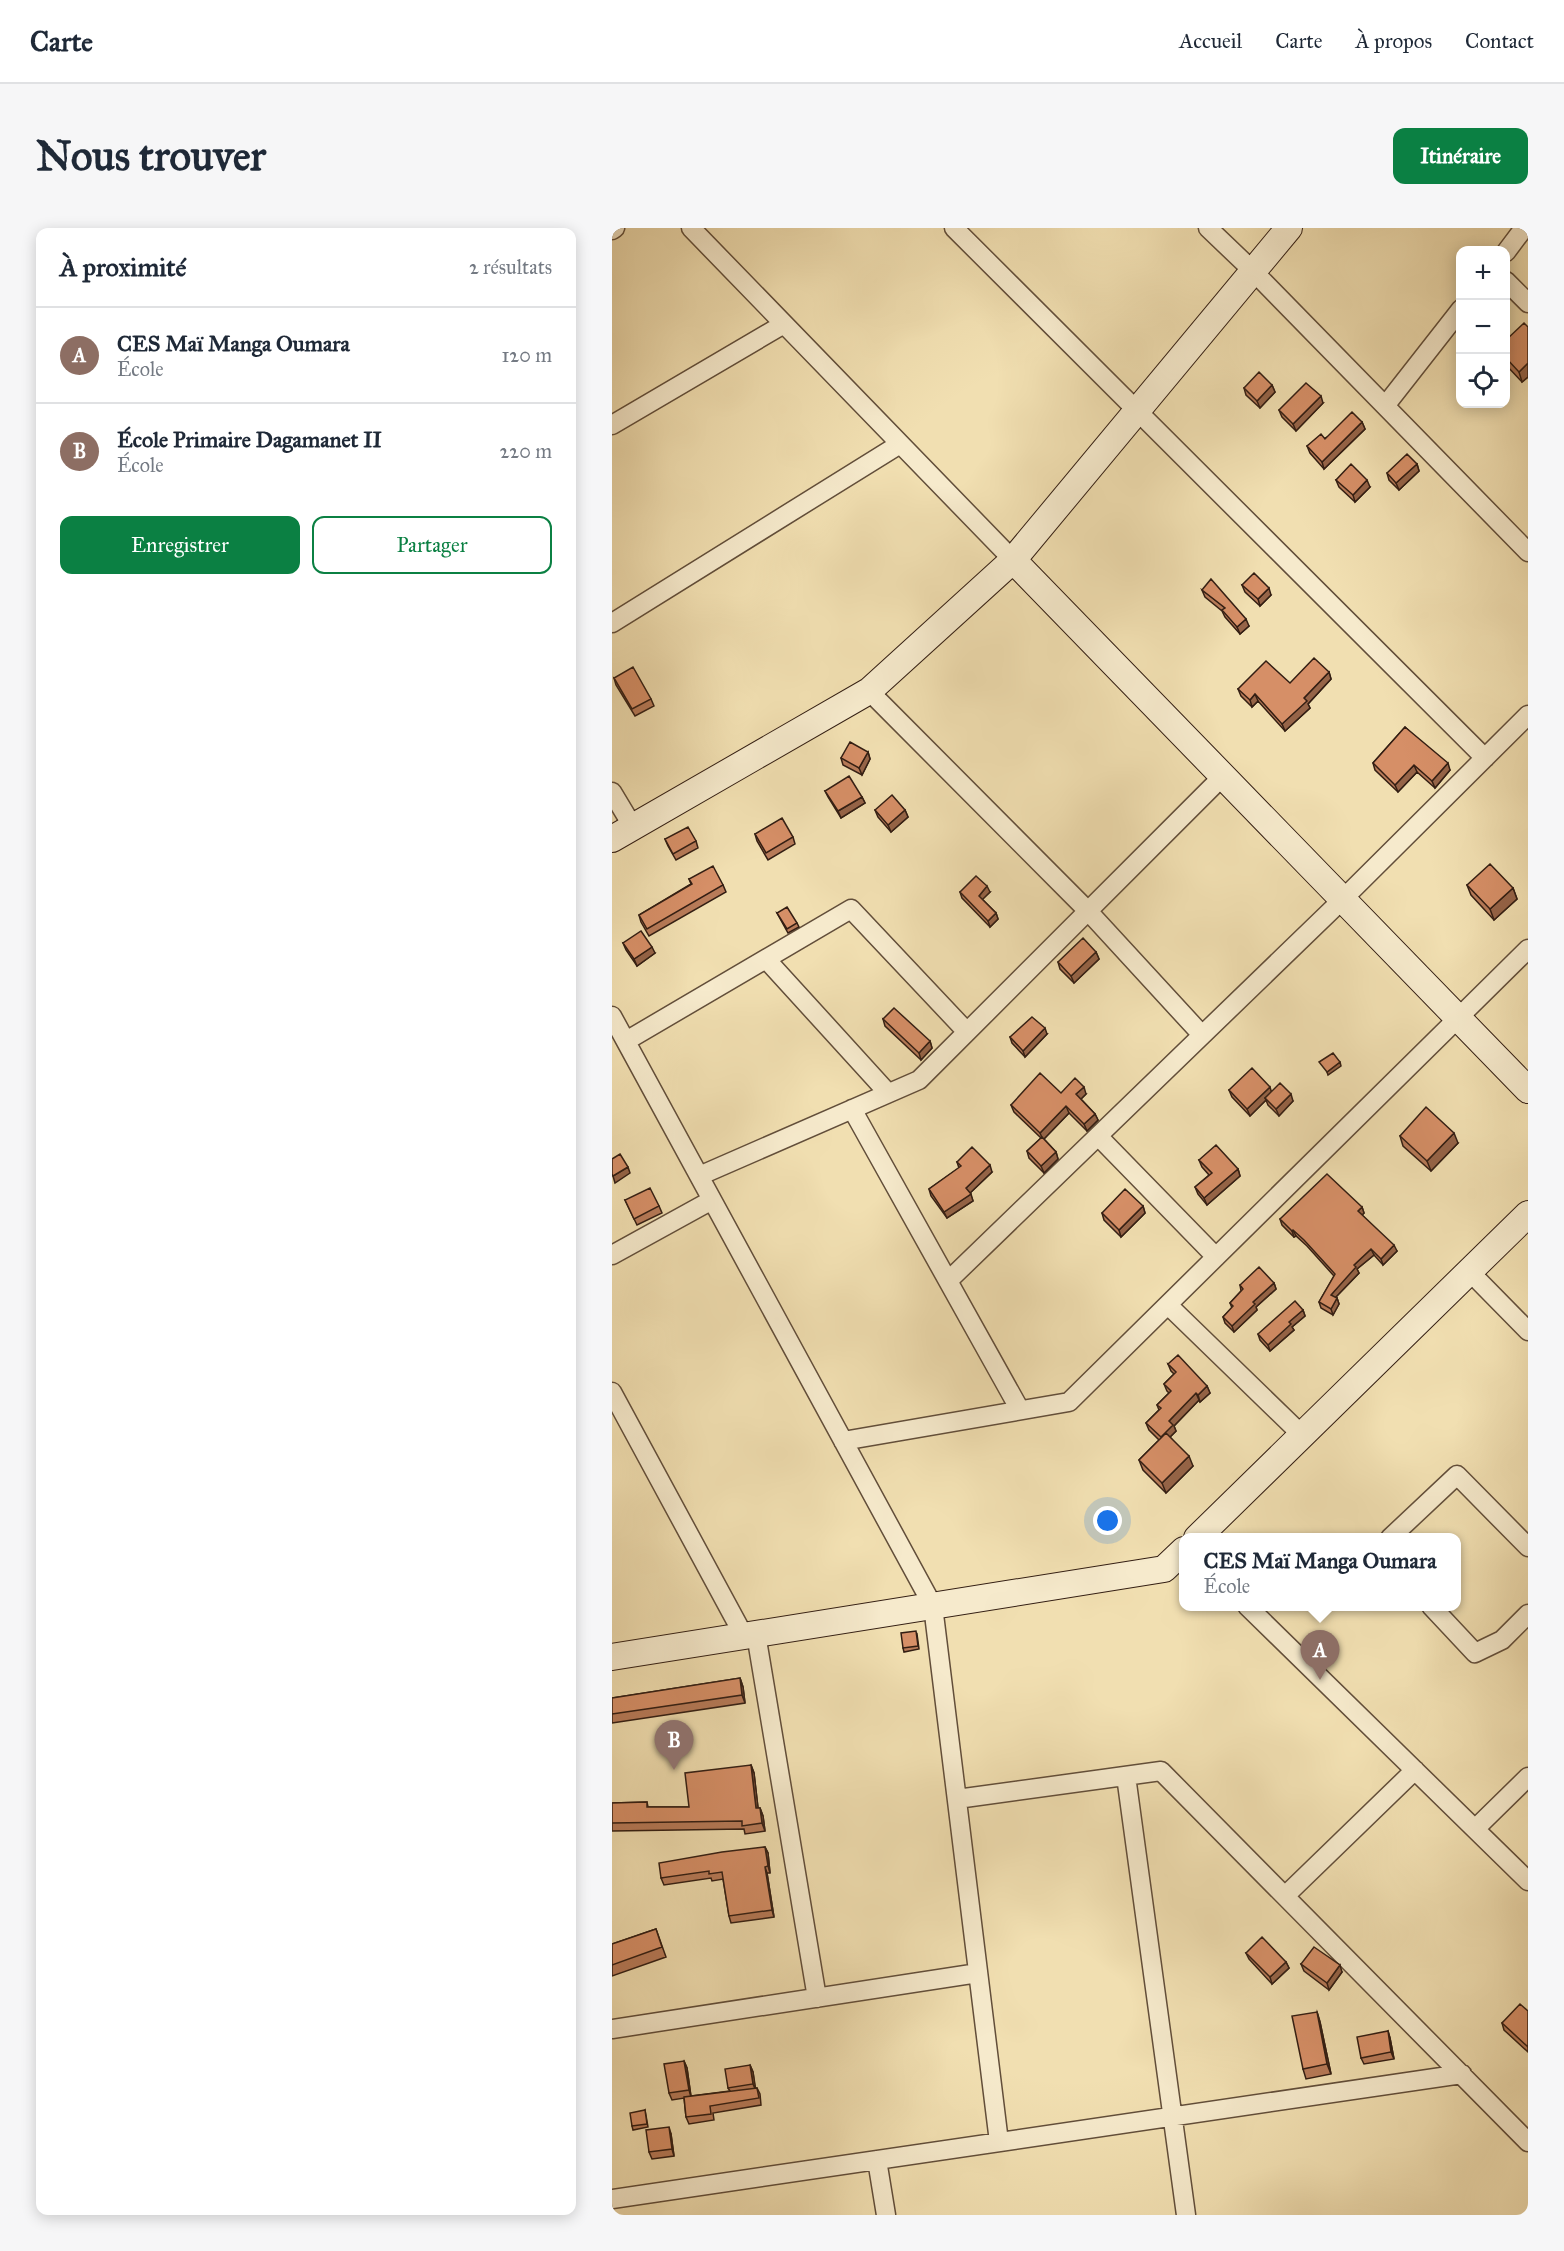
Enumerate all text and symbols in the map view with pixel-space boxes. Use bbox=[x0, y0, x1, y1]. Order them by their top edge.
text: Carte bbox=[30, 24, 93, 59]
text: Accueil bbox=[1179, 28, 1242, 54]
text: Carte bbox=[1275, 28, 1323, 54]
text: À propos bbox=[1356, 28, 1432, 54]
text: Contact bbox=[1465, 28, 1534, 54]
button: Itinéraire bbox=[1393, 128, 1528, 184]
text: Nous trouver bbox=[36, 130, 266, 182]
map controls bbox=[1456, 246, 1510, 408]
button: + bbox=[1456, 246, 1510, 300]
text: À proximité bbox=[60, 251, 186, 283]
text: 2 résultats bbox=[469, 255, 552, 279]
button: − bbox=[1456, 300, 1510, 354]
text: CES Maï Manga Oumara bbox=[117, 330, 350, 357]
text: A bbox=[73, 343, 86, 367]
text: 120 m bbox=[501, 343, 552, 367]
button: locate bbox=[1456, 354, 1510, 408]
text: École bbox=[117, 357, 164, 381]
text: École Primaire Dagamanet II bbox=[117, 426, 382, 453]
text: B bbox=[73, 439, 86, 463]
text: 220 m bbox=[500, 439, 552, 463]
text: École bbox=[117, 453, 164, 477]
button: Enregistrer bbox=[60, 516, 300, 574]
button: Partager bbox=[312, 516, 552, 574]
your location bbox=[1093, 1506, 1122, 1535]
popup bbox=[1179, 1533, 1461, 1611]
text: CES Maï Manga Oumara bbox=[1204, 1547, 1436, 1574]
text: École bbox=[1204, 1574, 1250, 1598]
pin: A bbox=[1300, 1630, 1340, 1680]
pin: B bbox=[654, 1720, 694, 1770]

